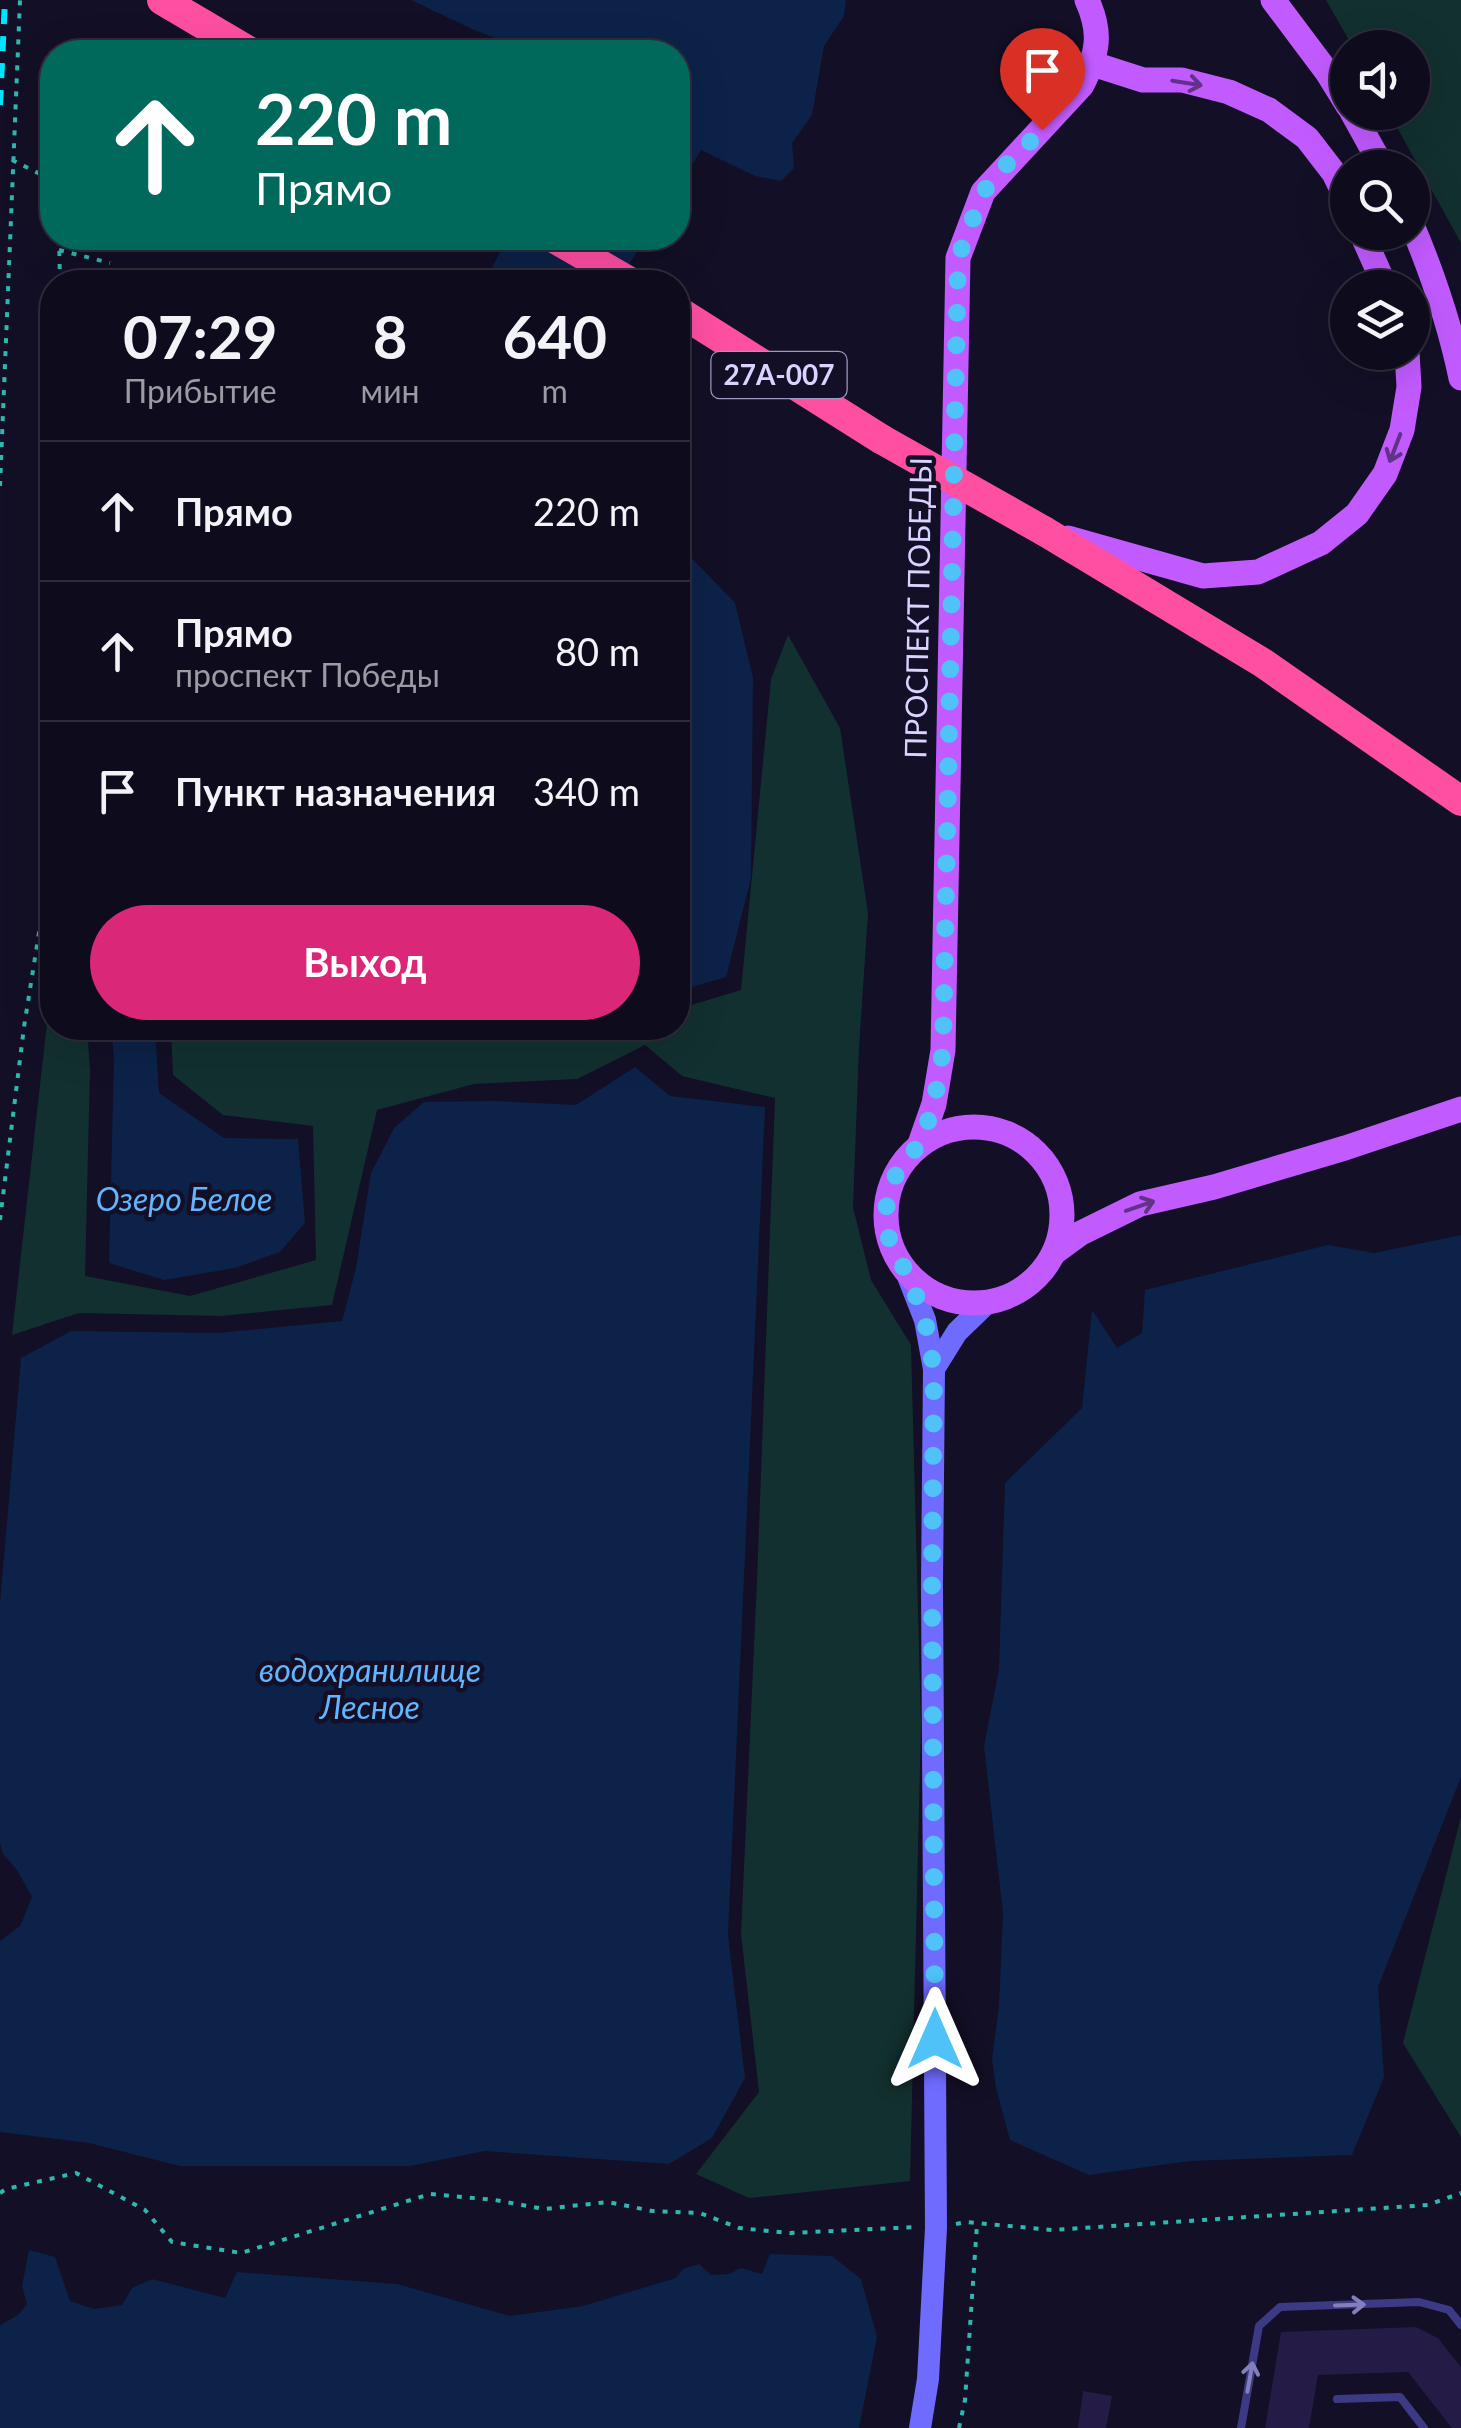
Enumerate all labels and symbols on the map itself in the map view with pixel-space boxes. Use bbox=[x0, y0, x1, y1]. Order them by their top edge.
pin bbox=[1000, 28, 1085, 131]
one-way arrow bbox=[1170, 74, 1203, 93]
road number: 27А-007 bbox=[712, 352, 846, 398]
one-way arrow bbox=[1385, 432, 1403, 463]
street label: ПРОСПЕКТ ПОБЕДЫ bbox=[896, 457, 938, 759]
water label: Озеро Белое bbox=[96, 1179, 272, 1218]
one-way arrow bbox=[1123, 1195, 1155, 1213]
water label: водохранилище Лесное bbox=[259, 1650, 481, 1726]
position arrow bbox=[883, 1987, 987, 2091]
one-way arrow bbox=[1333, 2295, 1365, 2314]
one-way arrow bbox=[1241, 2361, 1260, 2394]

